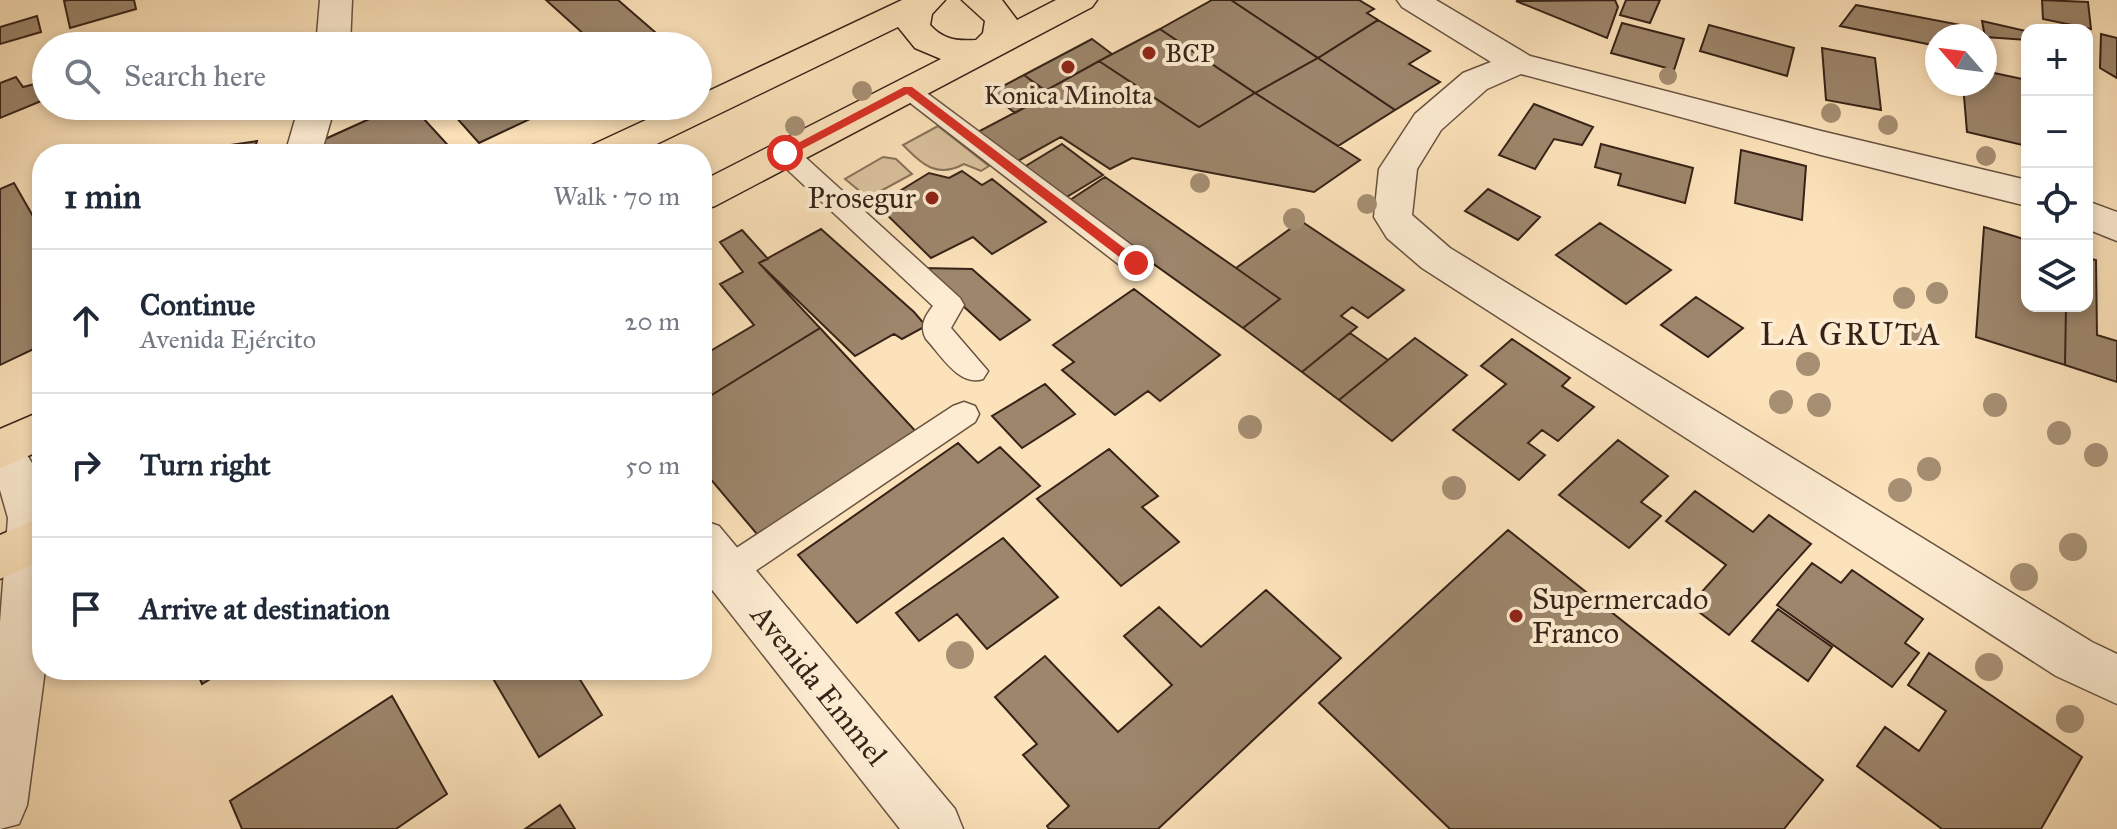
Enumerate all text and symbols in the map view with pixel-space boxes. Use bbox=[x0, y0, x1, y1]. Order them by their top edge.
north arrow bbox=[1925, 24, 1997, 96]
map controls bbox=[2021, 24, 2093, 312]
button: + bbox=[2021, 24, 2093, 96]
search box bbox=[32, 32, 712, 120]
place label: BCP bbox=[1165, 37, 1215, 69]
marker: BCP bbox=[1140, 44, 1158, 62]
icon: search bbox=[60, 54, 104, 98]
text: Search here bbox=[124, 58, 266, 94]
marker: Konica Minolta bbox=[1059, 58, 1077, 76]
place label: Konica Minolta bbox=[984, 79, 1152, 111]
button: − bbox=[2021, 96, 2093, 168]
route start bbox=[767, 135, 803, 171]
button: locate bbox=[2021, 168, 2093, 240]
text: 1 min bbox=[64, 176, 141, 217]
text: Walk · 70 m bbox=[553, 180, 680, 212]
place label: Prosegur bbox=[808, 180, 917, 216]
marker: Prosegur bbox=[923, 189, 941, 207]
button: layers bbox=[2021, 240, 2093, 312]
route end bbox=[1118, 245, 1154, 281]
text: Continue bbox=[140, 287, 255, 323]
icon: ahead bbox=[64, 299, 108, 343]
text: 20 m bbox=[625, 305, 680, 337]
district label: LA GRUTA bbox=[1760, 315, 1942, 354]
text: Avenida Ejército bbox=[140, 323, 316, 355]
icon: right bbox=[64, 443, 108, 487]
text: Turn right bbox=[140, 447, 271, 483]
text: 50 m bbox=[625, 449, 680, 481]
place label: Supermercado Franco bbox=[1532, 581, 1708, 651]
icon: arrive bbox=[64, 587, 108, 631]
text: Arrive at destination bbox=[140, 591, 390, 627]
street label: Avenida Emmel bbox=[742, 596, 895, 773]
marker: Supermercado Franco bbox=[1507, 607, 1525, 625]

